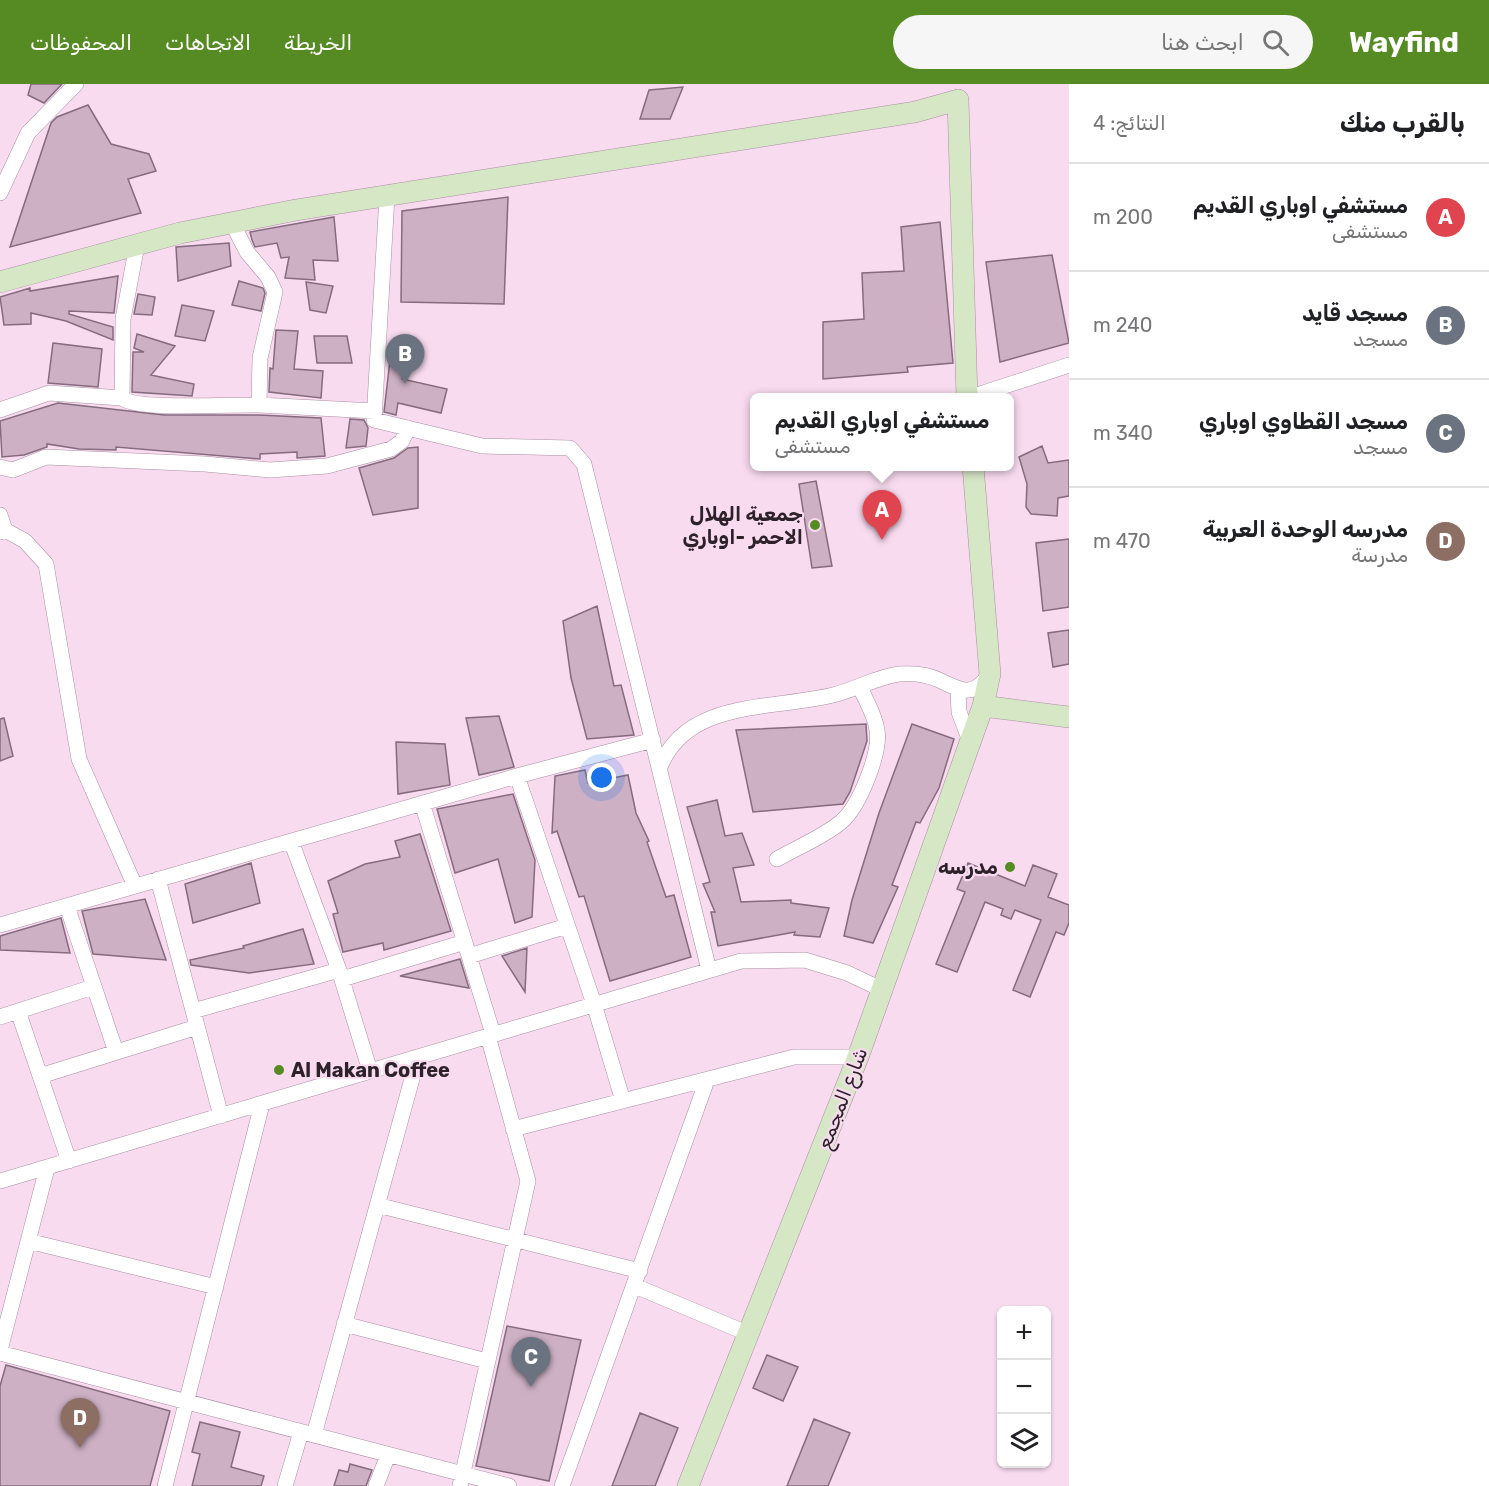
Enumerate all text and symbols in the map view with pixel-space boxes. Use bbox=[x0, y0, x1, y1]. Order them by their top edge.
search box bbox=[893, 15, 1313, 69]
icon: search bbox=[1259, 26, 1292, 59]
text: Wayfind bbox=[1349, 26, 1459, 59]
text: ابحث هنا bbox=[1161, 29, 1244, 56]
text: المحفوظات bbox=[30, 30, 132, 55]
text: الاتجاهات bbox=[165, 30, 251, 55]
text: الخريطة bbox=[284, 30, 352, 55]
text: بالقرب منك bbox=[1340, 108, 1465, 139]
text: النتائج: 4 bbox=[1093, 111, 1166, 135]
text: مستشفي اوباري القديم bbox=[1193, 192, 1408, 219]
text: 200 m bbox=[1093, 205, 1153, 229]
text: A bbox=[1438, 205, 1453, 229]
text: مستشفى bbox=[1332, 219, 1408, 243]
text: مسجد قايد bbox=[1302, 300, 1408, 327]
text: 240 m bbox=[1093, 313, 1152, 337]
text: B bbox=[1438, 313, 1453, 337]
text: مسجد bbox=[1353, 327, 1408, 351]
pin: B bbox=[386, 334, 424, 384]
popup bbox=[750, 393, 1014, 471]
text: مستشفي اوباري القديم bbox=[774, 407, 990, 434]
text: مسجد القطاوي اوباري bbox=[1199, 408, 1408, 435]
text: 340 m bbox=[1093, 421, 1153, 445]
text: C bbox=[1438, 421, 1453, 445]
text: مستشفى bbox=[774, 434, 851, 458]
text: مسجد bbox=[1353, 435, 1408, 459]
pin: A bbox=[862, 490, 902, 540]
place label: جمعية الهلال الاحمر -اوباري bbox=[683, 502, 803, 551]
text: مدرسه الوحدة العربية bbox=[1203, 516, 1408, 543]
marker: جمعية الهلال الاحمر -اوباري bbox=[808, 518, 822, 532]
text: 470 m bbox=[1093, 529, 1151, 553]
text: D bbox=[1438, 529, 1453, 553]
text: مدرسة bbox=[1351, 543, 1408, 567]
your location bbox=[587, 763, 616, 792]
place label: مدرسه bbox=[938, 855, 998, 879]
marker: مدرسه bbox=[1003, 860, 1017, 874]
street label: شارع المجمع bbox=[812, 1044, 874, 1153]
place label: Al Makan Coffee bbox=[291, 1058, 450, 1082]
marker: Al Makan Coffee bbox=[272, 1063, 286, 1077]
map controls bbox=[997, 1306, 1051, 1468]
button: + bbox=[997, 1306, 1051, 1360]
pin: C bbox=[512, 1338, 550, 1387]
button: − bbox=[997, 1360, 1051, 1414]
pin: D bbox=[60, 1398, 100, 1448]
button: layers bbox=[997, 1414, 1051, 1468]

